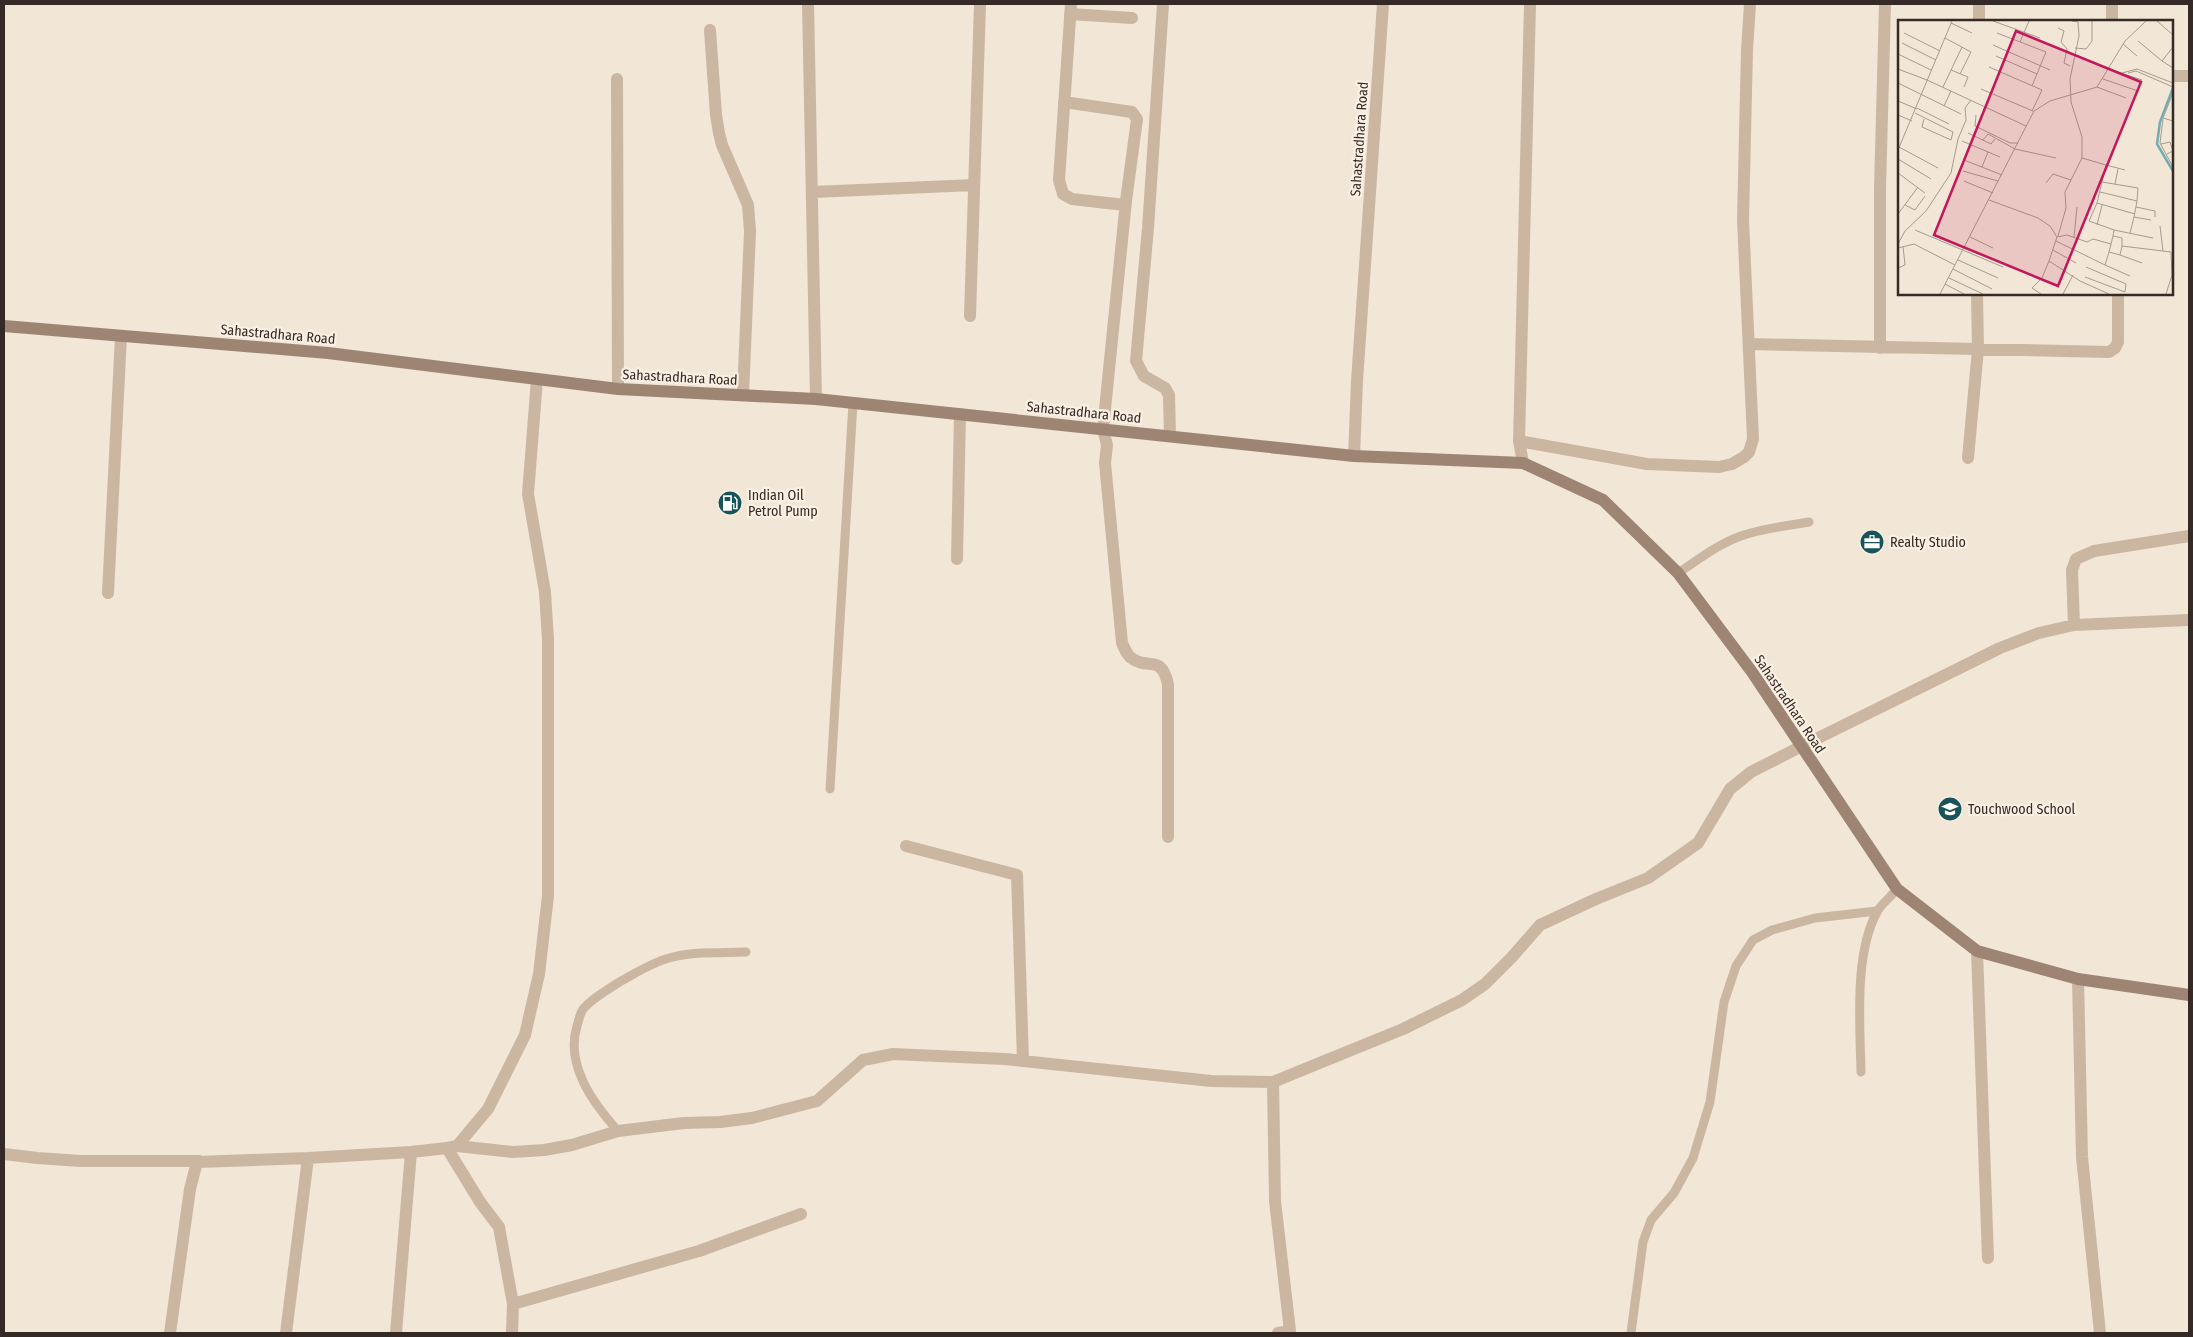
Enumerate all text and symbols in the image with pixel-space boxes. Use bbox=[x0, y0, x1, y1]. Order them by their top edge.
inset map bbox=[1898, 20, 2173, 295]
street label: Sahastradhara Road bbox=[1347, 81, 1372, 197]
street label: Sahastradhara Road bbox=[220, 321, 336, 348]
street label: Sahastradhara Road bbox=[622, 366, 738, 389]
street label: Sahastradhara Road bbox=[1026, 398, 1142, 427]
place label: Indian Oil Petrol Pump bbox=[748, 487, 818, 520]
fuel station icon: Indian Oil Petrol Pump bbox=[717, 490, 743, 516]
office icon: Realty Studio bbox=[1859, 529, 1885, 555]
place label: Realty Studio bbox=[1890, 534, 1966, 551]
street label: Sahastradhara Road bbox=[1750, 652, 1829, 757]
school or university icon: Touchwood School bbox=[1937, 796, 1963, 822]
place label: Touchwood School bbox=[1968, 801, 2076, 818]

